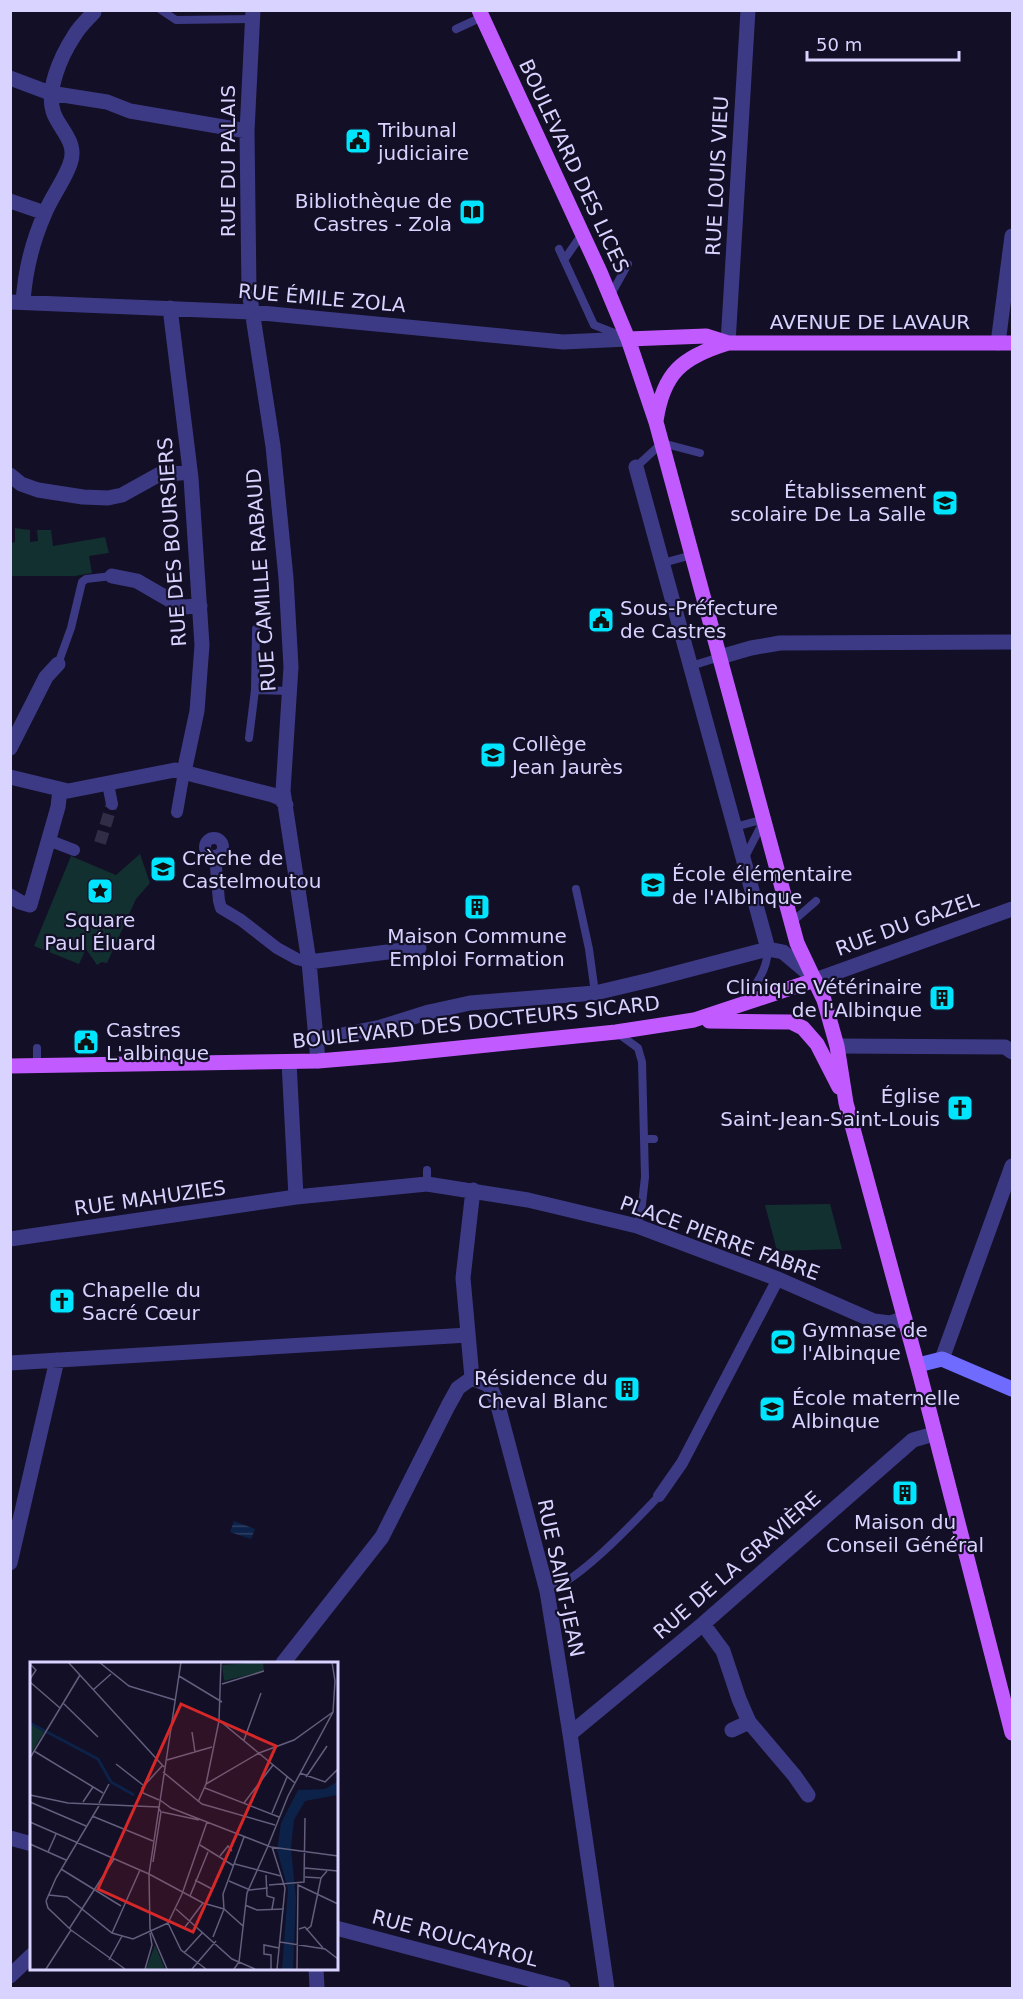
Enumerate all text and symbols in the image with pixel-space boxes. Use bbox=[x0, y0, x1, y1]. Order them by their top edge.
scale bar bbox=[807, 24, 958, 62]
text: 50 m bbox=[816, 34, 862, 55]
street label: BOULEVARD DES LICES bbox=[514, 55, 634, 277]
street label: RUE DU PALAIS bbox=[216, 85, 240, 237]
street label: RUE LOUIS VIEU bbox=[701, 95, 733, 257]
place label: Tribunal judiciaire bbox=[377, 118, 469, 165]
public building icon: Tribunal judiciaire bbox=[343, 126, 373, 156]
place label: Bibliothèque de Castres - Zola bbox=[295, 189, 452, 236]
library icon: Bibliothèque de Castres - Zola bbox=[457, 197, 487, 227]
street label: RUE ÉMILE ZOLA bbox=[237, 279, 407, 317]
street label: AVENUE DE LAVAUR bbox=[770, 310, 970, 334]
street label: RUE DES BOURSIERS bbox=[153, 436, 191, 648]
street label: RUE CAMILLE RABAUD bbox=[241, 468, 281, 692]
place label: Établissement scolaire De La Salle bbox=[730, 479, 926, 526]
school or university icon: Établissement scolaire De La Salle bbox=[930, 488, 960, 518]
place label: Sous-Préfecture de Castres bbox=[620, 596, 778, 643]
public building icon: Sous-Préfecture de Castres bbox=[586, 605, 616, 635]
place label: Collège Jean Jaurès bbox=[510, 732, 623, 779]
school or university icon: Collège Jean Jaurès bbox=[478, 740, 508, 770]
place label: Crèche de Castelmoutou bbox=[182, 846, 322, 893]
school or university icon: Crèche de Castelmoutou bbox=[148, 854, 178, 884]
place label: École élémentaire de l'Albinque bbox=[672, 862, 852, 909]
school or university icon: École élémentaire de l'Albinque bbox=[638, 870, 668, 900]
place icon: Square Paul Éluard bbox=[85, 876, 115, 906]
street label: RUE DU GAZEL bbox=[832, 887, 983, 961]
building icon: Maison Commune Emploi Formation bbox=[462, 892, 492, 922]
place label: Square Paul Éluard bbox=[44, 908, 156, 955]
place label: Maison Commune Emploi Formation bbox=[387, 924, 567, 971]
place label: Clinique Vétérinaire de l'Albinque bbox=[726, 975, 922, 1022]
building icon: Clinique Vétérinaire de l'Albinque bbox=[927, 983, 957, 1013]
street label: BOULEVARD DES DOCTEURS SICARD bbox=[291, 991, 661, 1053]
place label: Castres L'albinque bbox=[106, 1018, 209, 1065]
public building icon: Castres L'albinque bbox=[71, 1027, 101, 1057]
place label: Église Saint-Jean-Saint-Louis bbox=[720, 1084, 940, 1131]
church icon: Église Saint-Jean-Saint-Louis bbox=[945, 1093, 975, 1123]
street label: RUE MAHUZIES bbox=[73, 1175, 227, 1221]
street label: PLACE PIERRE FABRE bbox=[617, 1191, 823, 1285]
place label: Chapelle du Sacré Cœur bbox=[82, 1278, 201, 1325]
church icon: Chapelle du Sacré Cœur bbox=[47, 1286, 77, 1316]
place label: Gymnase de l'Albinque bbox=[802, 1318, 928, 1365]
sports icon: Gymnase de l'Albinque bbox=[768, 1327, 798, 1357]
place label: Résidence du Cheval Blanc bbox=[474, 1366, 608, 1413]
building icon: Résidence du Cheval Blanc bbox=[612, 1374, 642, 1404]
place label: École maternelle Albinque bbox=[792, 1386, 960, 1433]
school or university icon: École maternelle Albinque bbox=[757, 1394, 787, 1424]
building icon: Maison du Conseil Général bbox=[890, 1478, 920, 1508]
street label: RUE DE LA GRAVIÈRE bbox=[649, 1486, 825, 1644]
street label: RUE SAINT-JEAN bbox=[533, 1497, 589, 1659]
place label: Maison du Conseil Général bbox=[826, 1510, 984, 1557]
inset map bbox=[30, 1662, 338, 1969]
street label: RUE ROUCAYROL bbox=[369, 1904, 541, 1972]

